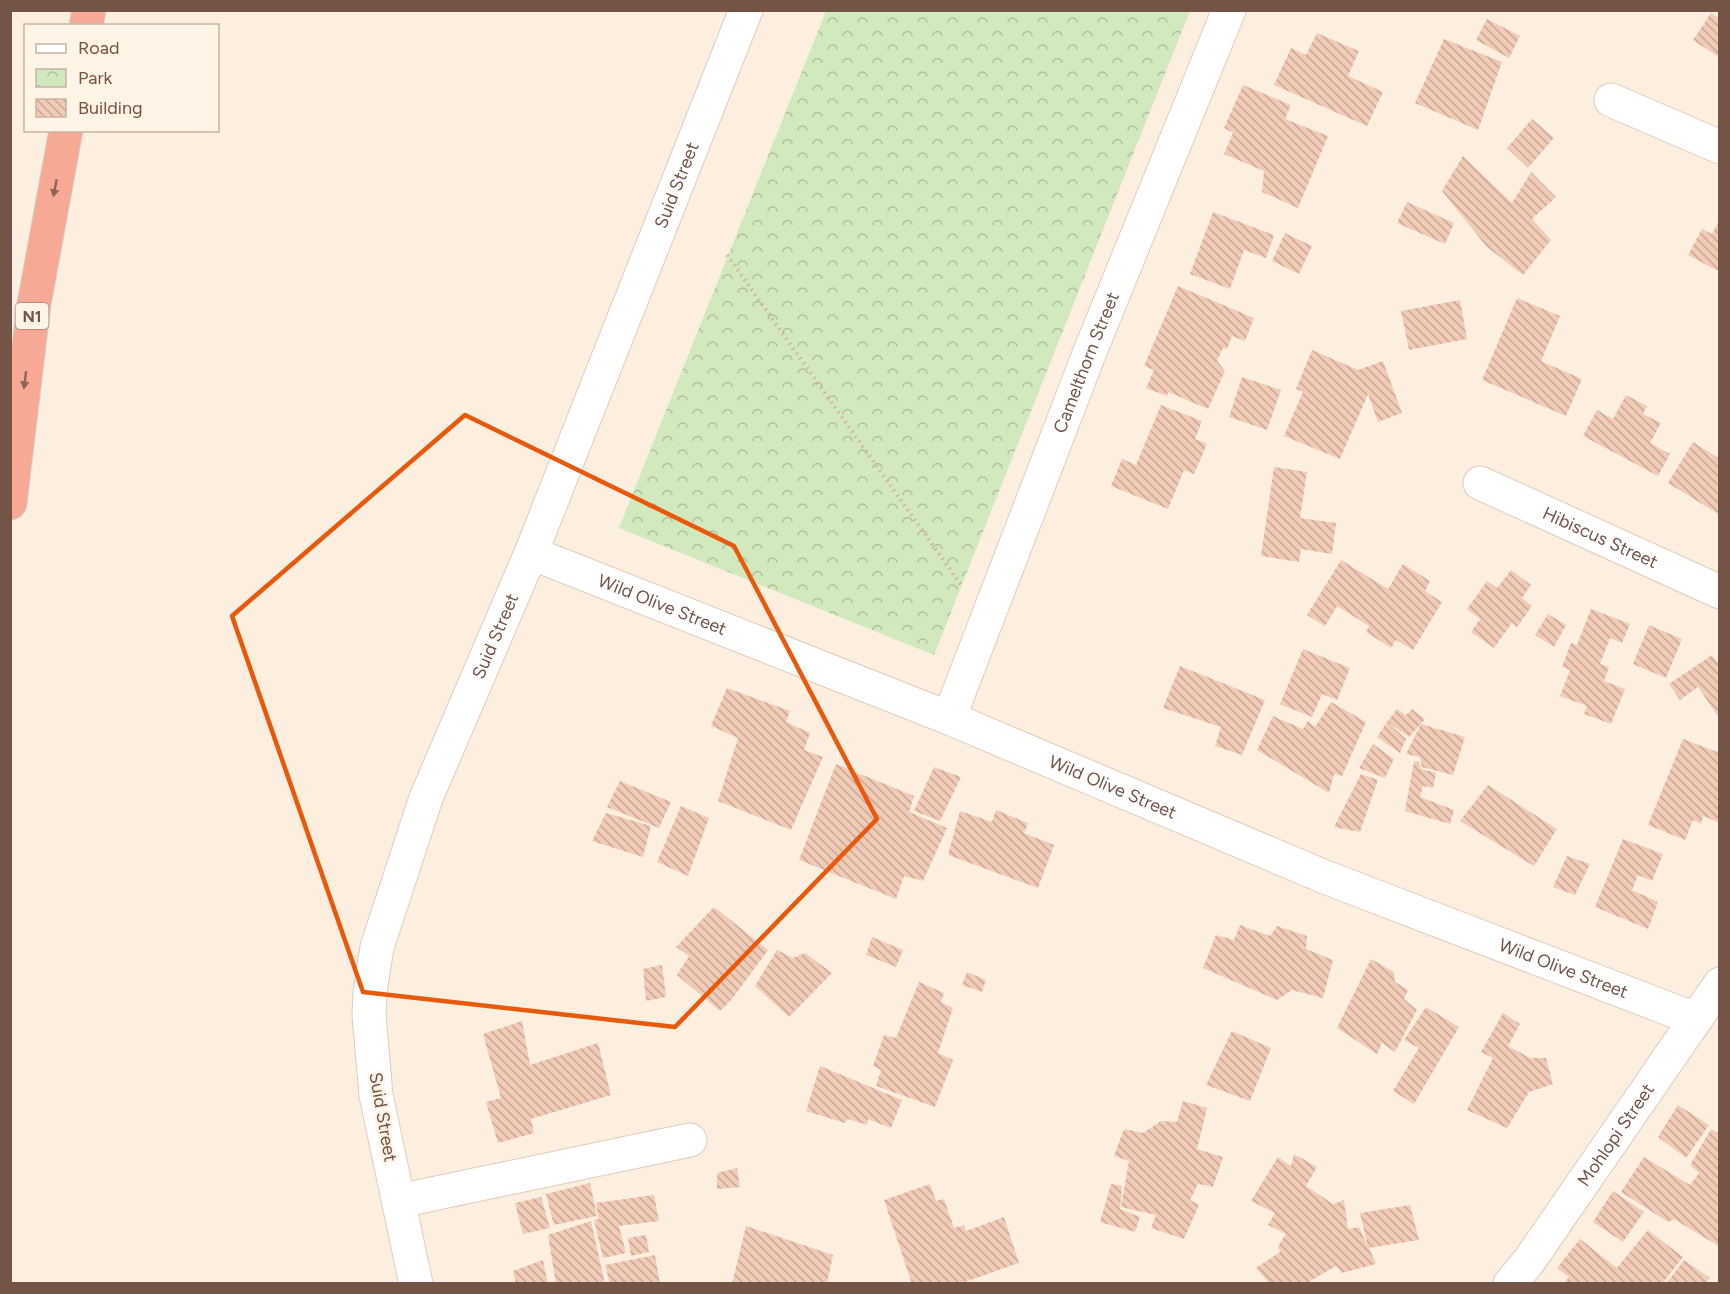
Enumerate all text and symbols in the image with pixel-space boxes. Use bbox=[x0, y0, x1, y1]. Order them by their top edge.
legend bbox=[24, 24, 219, 132]
text: Road bbox=[78, 37, 119, 59]
text: Park bbox=[78, 67, 113, 89]
text: Building bbox=[78, 97, 143, 119]
street label: Suid Street bbox=[650, 139, 704, 231]
one-way arrow bbox=[51, 179, 60, 198]
street label: Camelthorn Street bbox=[1049, 289, 1124, 436]
road number: N1 bbox=[15, 303, 48, 329]
one-way arrow bbox=[20, 371, 30, 390]
street label: Hibiscus Street bbox=[1539, 502, 1661, 573]
street label: Wild Olive Street bbox=[595, 569, 730, 640]
street label: Suid Street bbox=[467, 590, 523, 682]
street label: Wild Olive Street bbox=[1045, 750, 1180, 824]
street label: Wild Olive Street bbox=[1496, 934, 1631, 1003]
street label: Suid Street bbox=[364, 1070, 402, 1164]
street label: Mohlopi Street bbox=[1573, 1079, 1659, 1190]

